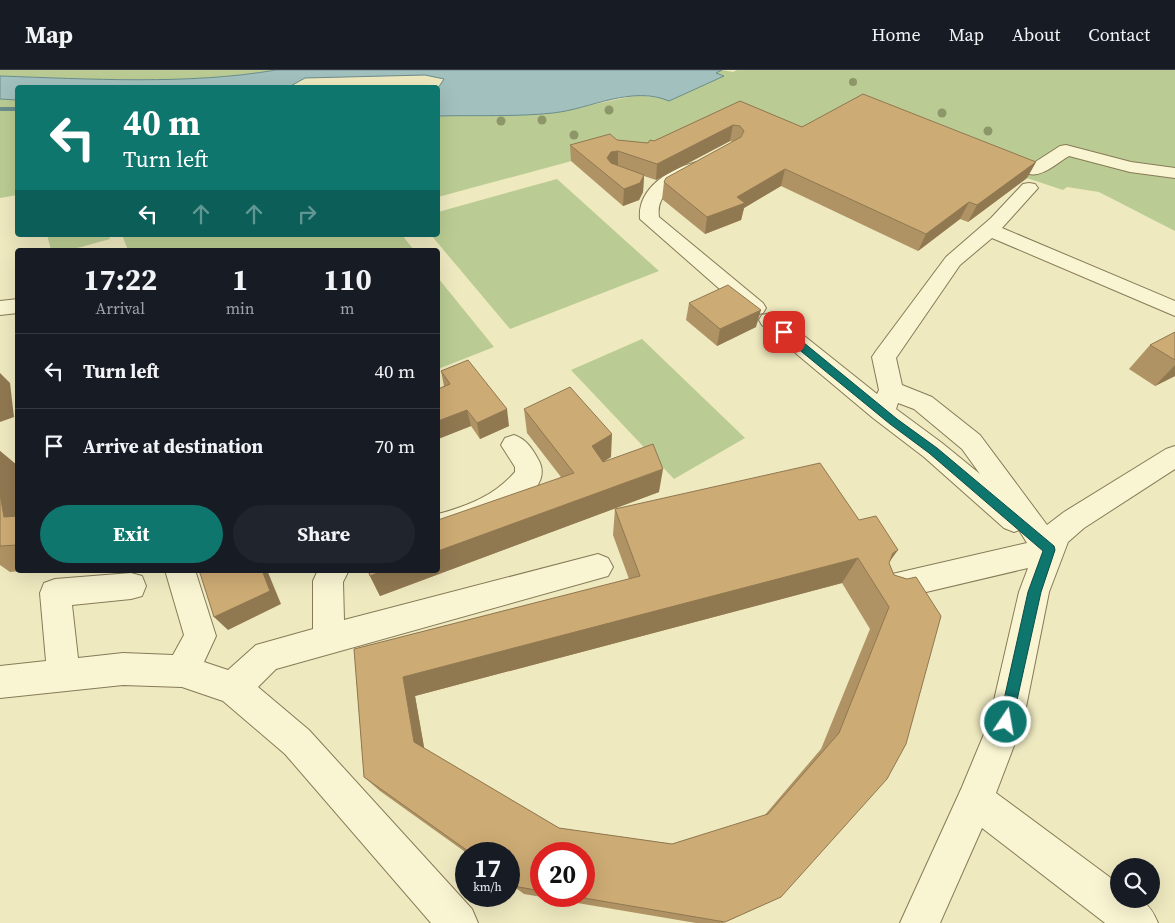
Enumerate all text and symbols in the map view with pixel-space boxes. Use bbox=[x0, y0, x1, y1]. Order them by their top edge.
text: Map bbox=[25, 18, 73, 51]
text: Home bbox=[872, 22, 921, 47]
text: Map bbox=[949, 22, 984, 47]
text: About bbox=[1012, 22, 1060, 47]
text: Contact bbox=[1088, 22, 1150, 47]
text: 40 m bbox=[123, 99, 200, 147]
icon: left bbox=[40, 105, 105, 170]
text: Turn left bbox=[123, 144, 208, 174]
icon: left bbox=[134, 200, 162, 228]
icon: ahead bbox=[187, 200, 215, 228]
icon: ahead bbox=[240, 200, 268, 228]
icon: right bbox=[293, 200, 321, 228]
text: 17:22 bbox=[83, 259, 157, 300]
text: 1 bbox=[232, 259, 248, 300]
text: 110 bbox=[323, 259, 372, 300]
text: Arrival bbox=[96, 297, 145, 319]
text: min bbox=[226, 297, 255, 319]
text: m bbox=[340, 297, 354, 319]
pin bbox=[763, 311, 805, 353]
icon: arrive bbox=[770, 318, 798, 346]
icon: left bbox=[40, 357, 68, 385]
text: Turn left bbox=[83, 358, 159, 384]
text: 40 m bbox=[374, 358, 415, 384]
icon: arrive bbox=[40, 432, 68, 460]
text: Arrive at destination bbox=[83, 433, 263, 459]
text: 70 m bbox=[374, 433, 415, 459]
button: Exit bbox=[40, 505, 223, 563]
button: Share bbox=[233, 505, 415, 563]
position arrow bbox=[979, 695, 1031, 747]
speed limit sign: 20 bbox=[530, 842, 595, 907]
text: 17 bbox=[474, 851, 501, 885]
map controls bbox=[1110, 858, 1160, 908]
button: search bbox=[1110, 858, 1160, 908]
text: km/h bbox=[473, 879, 502, 895]

